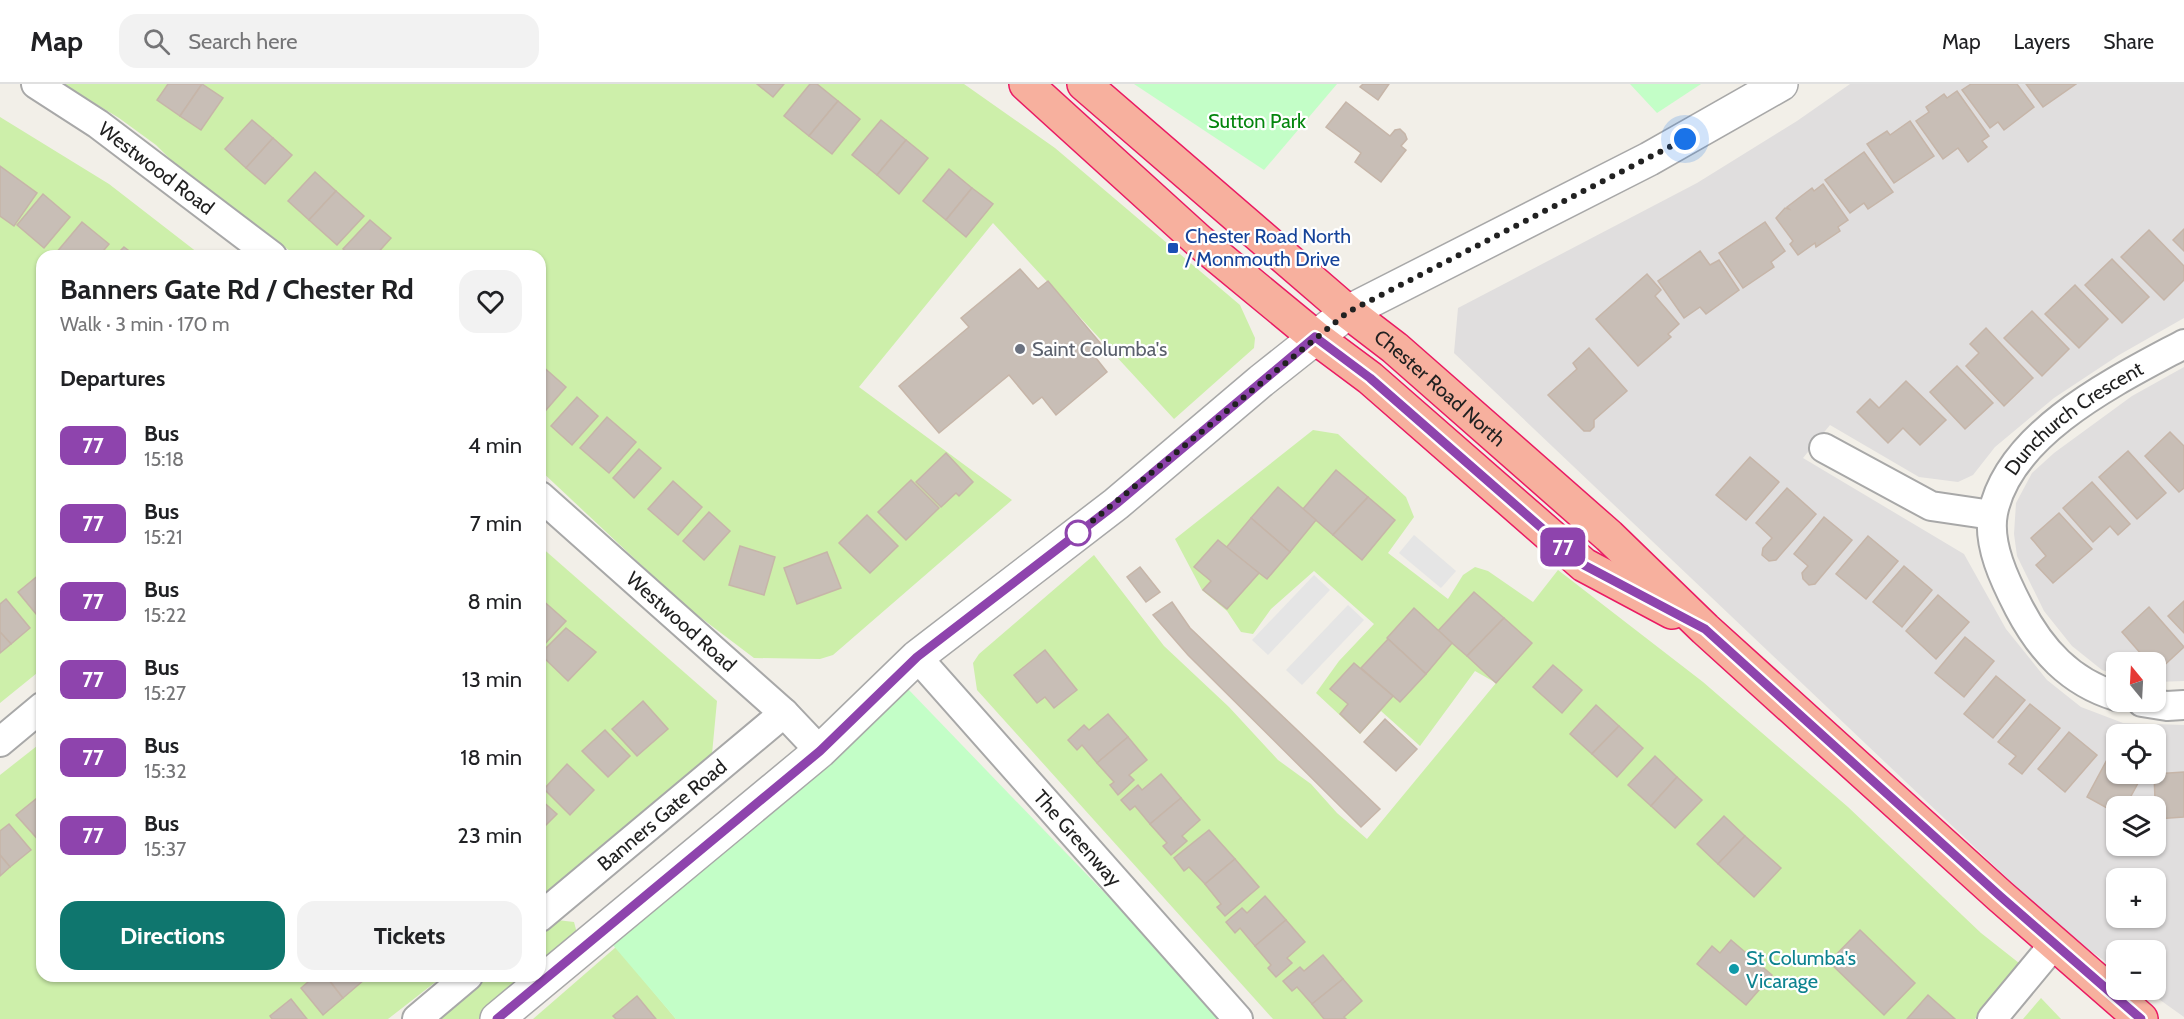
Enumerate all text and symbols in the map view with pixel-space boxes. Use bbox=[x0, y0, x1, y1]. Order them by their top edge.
search box bbox=[119, 14, 539, 68]
text: Map bbox=[30, 24, 83, 58]
icon: search bbox=[140, 25, 173, 58]
text: Search here bbox=[188, 28, 297, 55]
text: Map bbox=[1942, 29, 1981, 54]
text: Layers bbox=[2014, 29, 2070, 54]
text: Share bbox=[2103, 29, 2154, 54]
park label: Sutton Park bbox=[1208, 109, 1306, 133]
street label: Westwood Road bbox=[94, 117, 219, 220]
your location bbox=[1670, 124, 1700, 154]
place label: Chester Road North / Monmouth Drive bbox=[1184, 224, 1351, 271]
marker: Chester Road North / Monmouth Drive bbox=[1166, 241, 1180, 255]
button: heart bbox=[459, 270, 522, 333]
text: Banners Gate Rd / Chester Rd bbox=[60, 272, 414, 306]
text: Walk · 3 min · 170 m bbox=[60, 312, 230, 336]
street label: Chester Road North bbox=[1369, 324, 1510, 451]
place label: Saint Columba's bbox=[1032, 337, 1167, 361]
marker: Saint Columba's bbox=[1013, 342, 1027, 356]
street label: Dunchurch Crescent bbox=[1999, 356, 2147, 479]
text: Departures bbox=[60, 365, 165, 392]
text: Bus bbox=[144, 420, 179, 447]
text: 4 min bbox=[468, 432, 522, 459]
text: 77 bbox=[82, 433, 104, 458]
text: 15:18 bbox=[144, 447, 184, 471]
text: Bus bbox=[144, 498, 179, 525]
text: 7 min bbox=[470, 510, 522, 537]
text: 77 bbox=[82, 511, 104, 536]
unlabelled marker bbox=[1065, 520, 1091, 546]
text: 15:21 bbox=[144, 525, 183, 549]
line badge: 77 bbox=[1536, 528, 1590, 566]
text: 77 bbox=[1552, 535, 1574, 560]
street label: Westwood Road bbox=[621, 566, 741, 677]
text: Bus bbox=[144, 576, 179, 603]
text: 8 min bbox=[467, 588, 522, 615]
text: 77 bbox=[82, 589, 104, 614]
text: 15:22 bbox=[144, 603, 186, 627]
north arrow bbox=[2106, 652, 2166, 712]
map controls bbox=[2106, 652, 2166, 1000]
text: Bus bbox=[144, 654, 179, 681]
text: 13 min bbox=[462, 666, 522, 693]
text: 77 bbox=[82, 667, 104, 692]
text: 15:27 bbox=[144, 681, 186, 705]
button: locate bbox=[2106, 724, 2166, 784]
text: Bus bbox=[144, 732, 179, 759]
text: 18 min bbox=[460, 744, 522, 771]
text: 77 bbox=[82, 745, 104, 770]
street label: Banners Gate Road bbox=[593, 754, 731, 876]
text: 15:32 bbox=[144, 759, 187, 783]
street label: The Greenway bbox=[1029, 785, 1127, 891]
button: layers bbox=[2106, 796, 2166, 856]
text: Bus bbox=[144, 810, 179, 837]
text: 23 min bbox=[457, 822, 522, 849]
text: 77 bbox=[82, 823, 104, 848]
text: 15:37 bbox=[144, 837, 186, 861]
button: + bbox=[2106, 868, 2166, 928]
button: Directions bbox=[60, 901, 285, 970]
button: Tickets bbox=[297, 901, 522, 970]
button: − bbox=[2106, 940, 2166, 1000]
place label: St Columba's Vicarage bbox=[1746, 946, 1856, 993]
marker: St Columba's Vicarage bbox=[1727, 962, 1741, 976]

